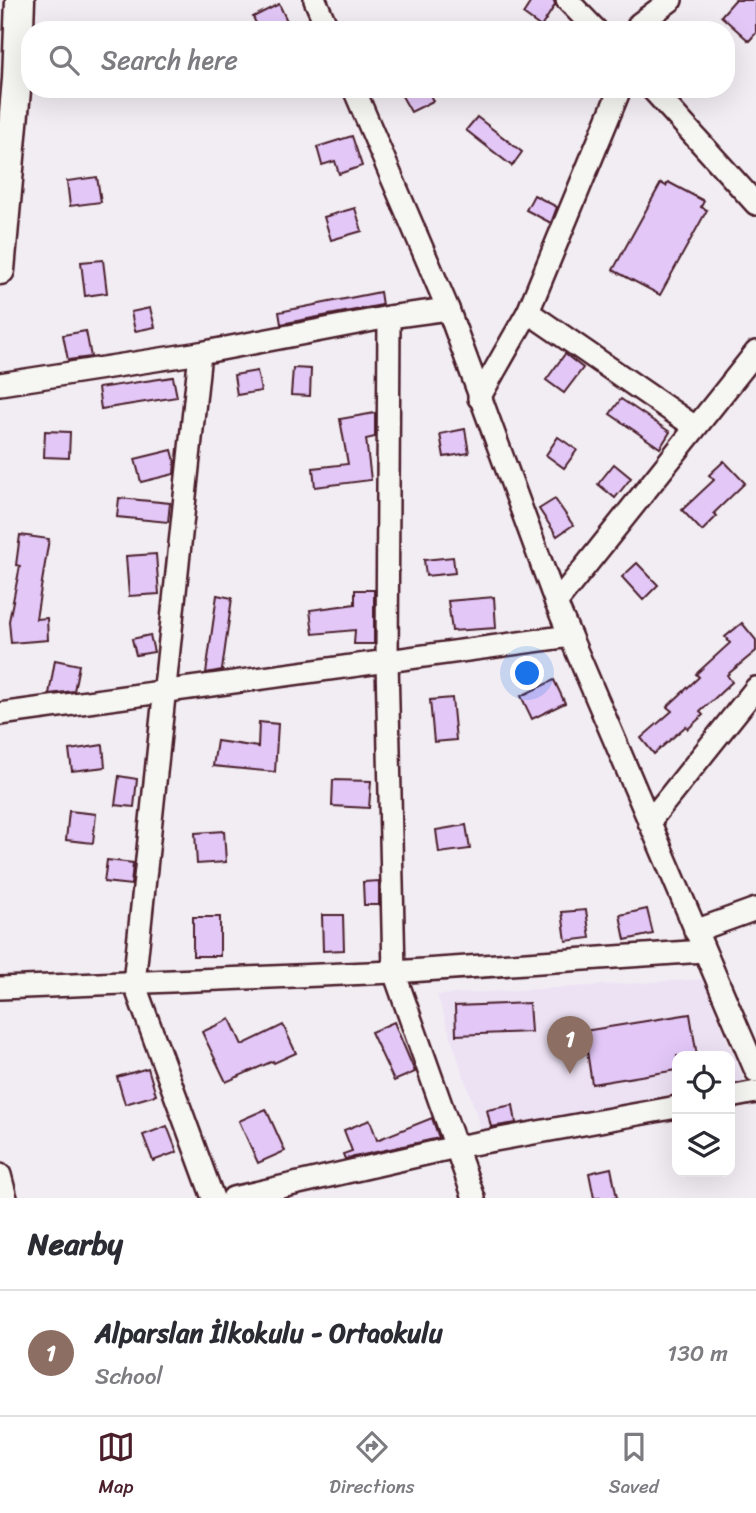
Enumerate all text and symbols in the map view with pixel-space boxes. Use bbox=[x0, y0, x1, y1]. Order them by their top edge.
search box bbox=[21, 21, 735, 98]
text: Search here bbox=[101, 37, 238, 83]
icon: search bbox=[45, 41, 83, 79]
your location bbox=[510, 656, 544, 690]
pin: 1 bbox=[547, 1016, 593, 1074]
map controls bbox=[672, 1051, 735, 1177]
button: locate bbox=[672, 1051, 735, 1114]
button: layers bbox=[672, 1114, 735, 1177]
text: Nearby bbox=[28, 1217, 123, 1271]
text: Alparslan İlkokulu - Ortaokulu bbox=[95, 1310, 443, 1356]
text: 1 bbox=[46, 1333, 56, 1374]
text: 130 m bbox=[667, 1333, 728, 1374]
text: School bbox=[95, 1356, 163, 1397]
tab: Map bbox=[97, 1428, 135, 1503]
tab: Directions bbox=[329, 1428, 415, 1503]
tab: Saved bbox=[609, 1428, 659, 1503]

